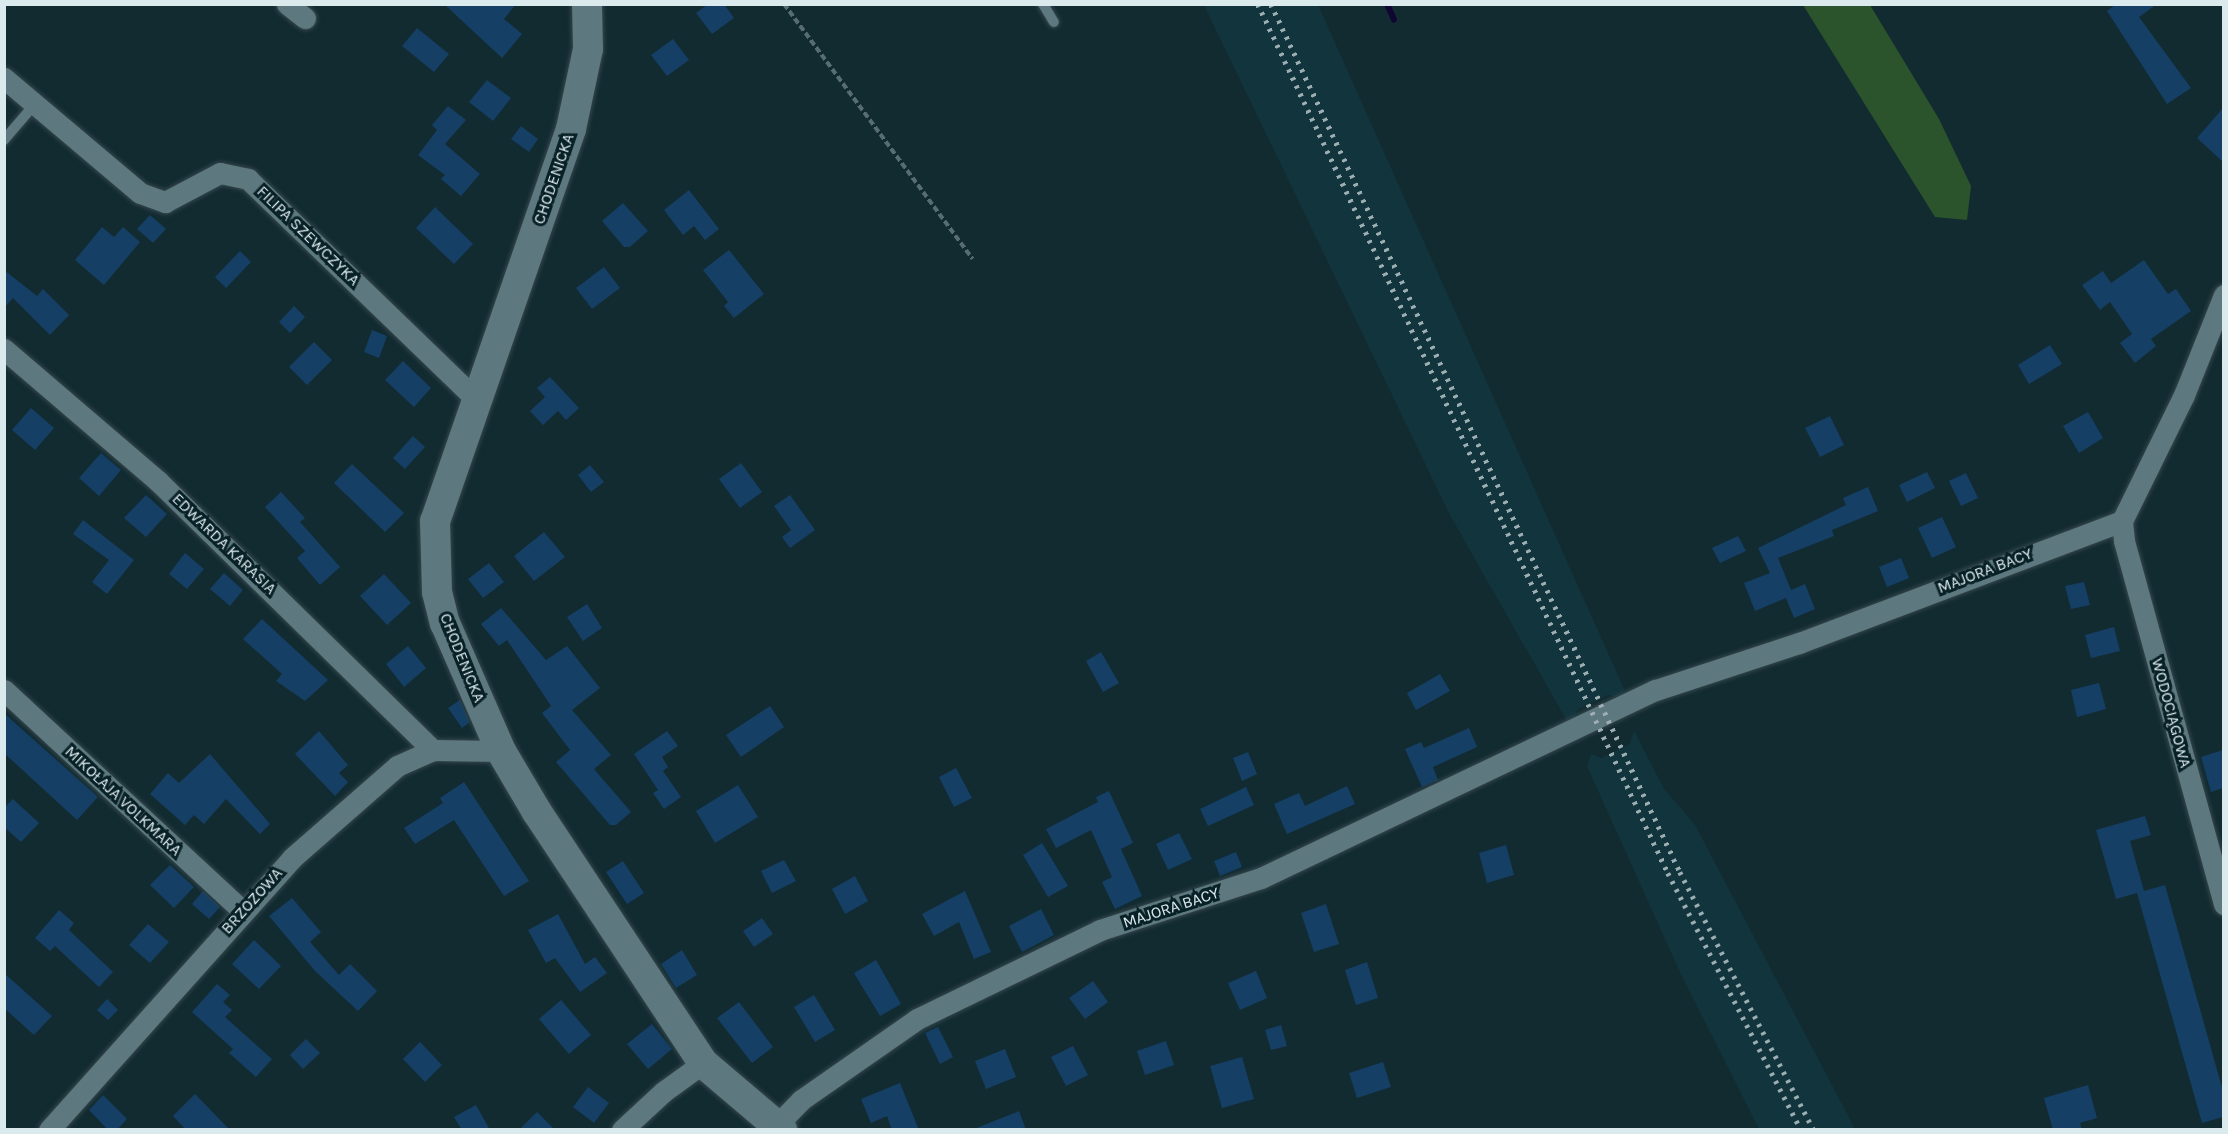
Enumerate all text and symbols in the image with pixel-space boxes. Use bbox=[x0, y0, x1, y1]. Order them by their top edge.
street label: CHODENICKA bbox=[530, 131, 578, 227]
street label: FILIPA SZEWCZYKA bbox=[253, 182, 363, 290]
street label: EDWARDA KARASIA bbox=[168, 489, 280, 599]
street label: MAJORA BACY bbox=[1935, 544, 2035, 598]
street label: CHODENICKA bbox=[435, 611, 489, 705]
street label: WODOCIĄGOWA bbox=[2147, 656, 2195, 770]
street label: MIKOŁAJA VOLKMARA bbox=[61, 742, 185, 860]
street label: BRZOZOWA bbox=[217, 864, 287, 938]
street label: MAJORA BACY bbox=[1120, 883, 1222, 933]

